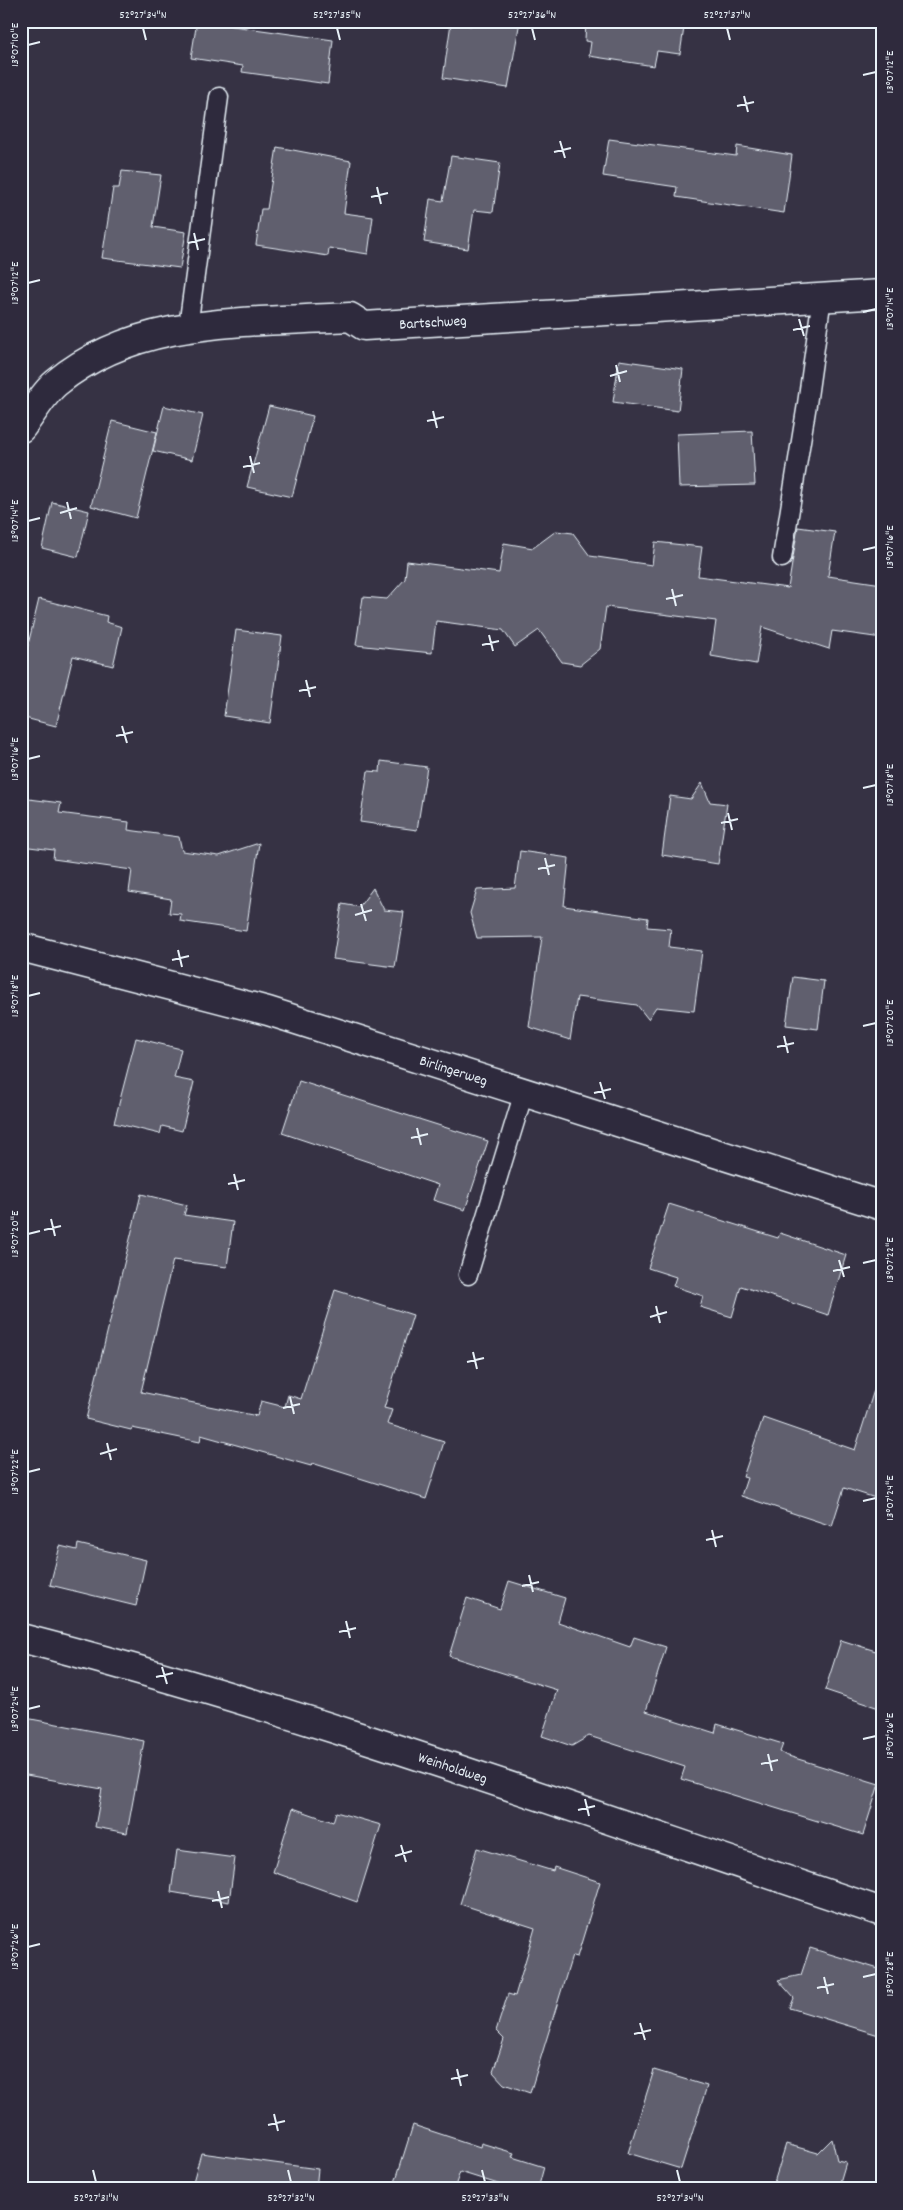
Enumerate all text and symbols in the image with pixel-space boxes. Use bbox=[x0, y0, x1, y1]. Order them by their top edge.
text: 52°27'34"N bbox=[119, 7, 167, 24]
text: 52°27'35"N bbox=[313, 7, 361, 24]
text: 52°27'36"N bbox=[508, 7, 556, 24]
text: 52°27'37"N bbox=[704, 7, 751, 24]
text: 13°07'10"E bbox=[7, 22, 24, 67]
text: 13°07'12"E bbox=[882, 50, 899, 93]
text: 13°07'12"E bbox=[7, 261, 24, 304]
text: 13°07'14"E bbox=[882, 287, 899, 330]
street label: Bartschweg bbox=[399, 311, 467, 337]
text: 13°07'14"E bbox=[7, 499, 24, 542]
text: 13°07'16"E bbox=[882, 525, 899, 569]
text: 13°07'16"E bbox=[7, 737, 24, 781]
text: 13°07'18"E bbox=[882, 763, 899, 806]
text: 13°07'18"E bbox=[7, 974, 24, 1017]
text: 13°07'20"E bbox=[882, 999, 899, 1046]
street label: Birlingerweg bbox=[416, 1051, 490, 1093]
text: 13°07'20"E bbox=[7, 1210, 24, 1257]
text: 13°07'22"E bbox=[882, 1237, 899, 1283]
text: 13°07'22"E bbox=[7, 1449, 24, 1495]
text: 13°07'24"E bbox=[882, 1475, 899, 1521]
text: 13°07'24"E bbox=[7, 1686, 24, 1732]
text: 13°07'26"E bbox=[882, 1712, 899, 1759]
street label: Weinholdweg bbox=[415, 1747, 490, 1791]
text: 13°07'26"E bbox=[7, 1923, 24, 1970]
text: 13°07'28"E bbox=[882, 1951, 899, 1997]
text: 52°27'31"N bbox=[73, 2190, 119, 2207]
text: 52°27'32"N bbox=[267, 2190, 315, 2207]
text: 52°27'33"N bbox=[461, 2190, 509, 2207]
text: 52°27'34"N bbox=[656, 2190, 704, 2207]

